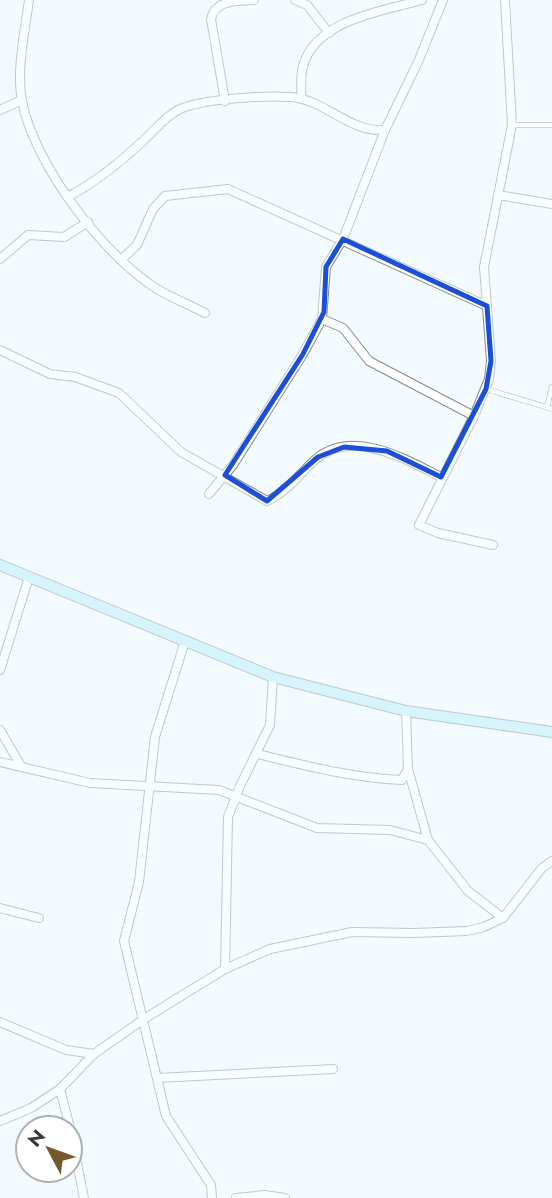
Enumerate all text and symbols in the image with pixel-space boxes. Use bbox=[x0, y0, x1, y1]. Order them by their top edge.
north arrow bbox=[14, 1114, 84, 1184]
text: N bbox=[21, 1124, 52, 1153]

